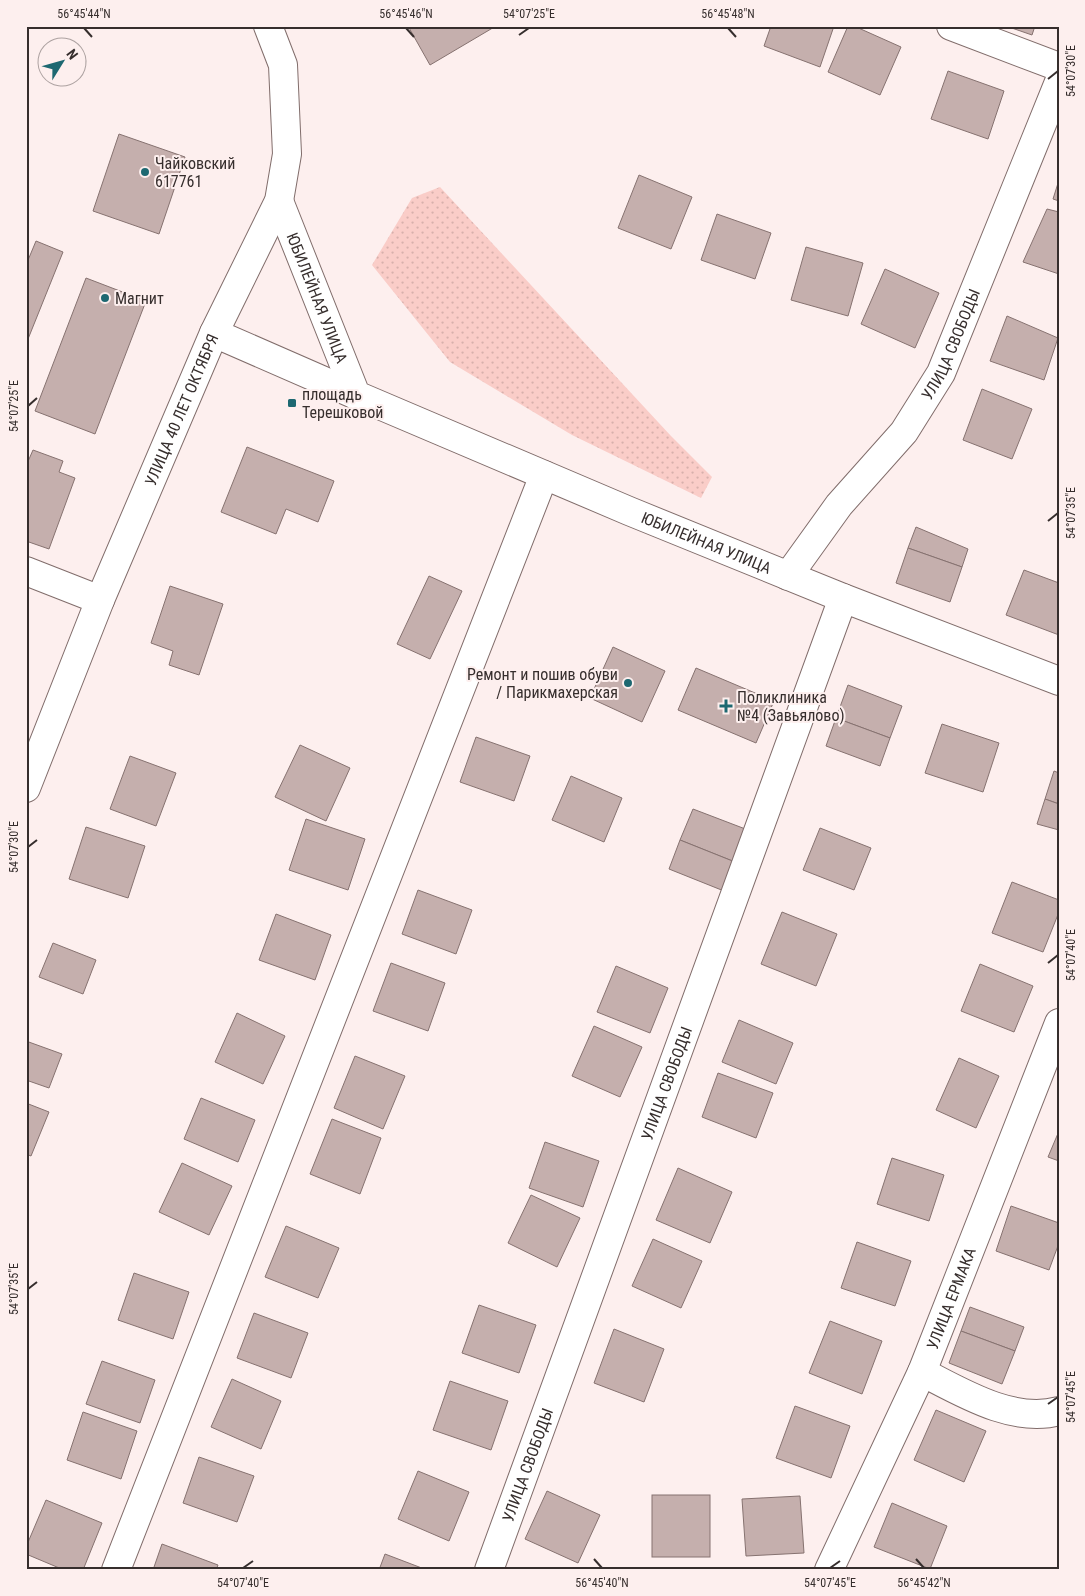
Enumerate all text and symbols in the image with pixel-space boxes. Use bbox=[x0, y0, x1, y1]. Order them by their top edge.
text: 56°45'44"N bbox=[57, 7, 111, 21]
text: 56°45'46"N bbox=[379, 7, 433, 21]
text: 54°07'25"E bbox=[503, 7, 555, 21]
text: 56°45'48"N bbox=[701, 7, 755, 21]
north arrow bbox=[38, 38, 88, 88]
text: 54°07'30"E bbox=[1064, 45, 1078, 97]
text: N bbox=[63, 46, 81, 62]
place label: Чайковский 617761 bbox=[155, 154, 235, 191]
marker: Чайковский 617761 bbox=[139, 166, 151, 178]
street label: ЮБИЛЕЙНАЯ УЛИЦА bbox=[283, 230, 352, 366]
street label: УЛИЦА СВОБОДЫ bbox=[917, 286, 984, 403]
place label: Магнит bbox=[115, 289, 164, 308]
marker: Магнит bbox=[99, 292, 111, 304]
street label: УЛИЦА 40 ЛЕТ ОКТЯБРЯ bbox=[141, 331, 222, 488]
text: 54°07'25"E bbox=[7, 380, 21, 432]
place label: площадь Терешковой bbox=[302, 385, 384, 422]
marker: площадь Терешковой bbox=[286, 397, 298, 409]
text: 54°07'35"E bbox=[1064, 487, 1078, 539]
street label: ЮБИЛЕЙНАЯ УЛИЦА bbox=[639, 508, 774, 577]
place label: Ремонт и пошив обуви / Парикмахерская bbox=[467, 665, 618, 702]
marker: Ремонт и пошив обуви / Парикмахерская bbox=[622, 677, 634, 689]
place label: Поликлиника №4 (Завьялово) bbox=[737, 688, 845, 725]
marker: Поликлиника №4 (Завьялово) bbox=[719, 699, 733, 713]
text: 54°07'30"E bbox=[7, 821, 21, 873]
text: 54°07'40"E bbox=[1064, 929, 1078, 981]
street label: УЛИЦА СВОБОДЫ bbox=[637, 1024, 696, 1143]
street label: УЛИЦА ЕРМАКА bbox=[922, 1245, 980, 1352]
text: 54°07'35"E bbox=[7, 1263, 21, 1315]
text: 54°07'45"E bbox=[1064, 1371, 1078, 1423]
street label: УЛИЦА СВОБОДЫ bbox=[498, 1405, 557, 1524]
text: 54°07'40"E bbox=[217, 1576, 269, 1590]
text: 56°45'40"N bbox=[575, 1576, 629, 1590]
text: 54°07'45"E bbox=[804, 1576, 856, 1590]
text: 56°45'42"N bbox=[897, 1576, 951, 1590]

